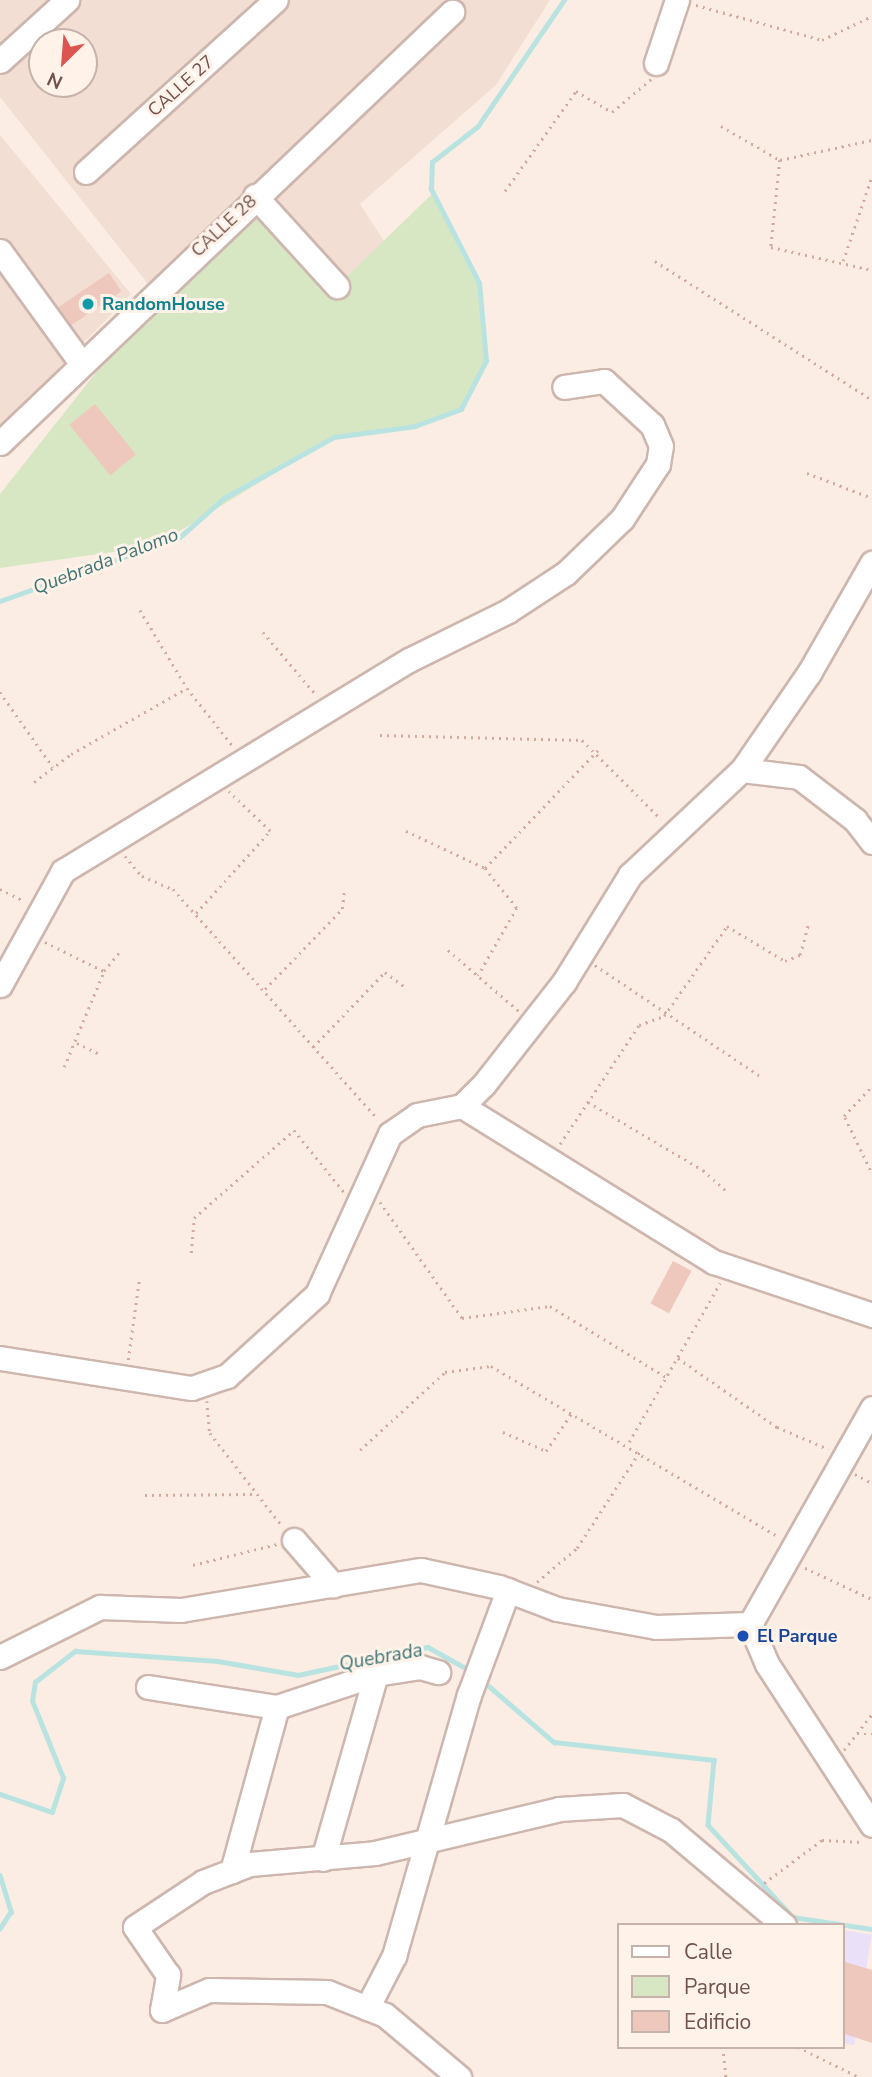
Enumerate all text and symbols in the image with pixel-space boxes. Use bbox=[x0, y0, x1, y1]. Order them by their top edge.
north arrow bbox=[28, 28, 98, 98]
street label: CALLE 27 bbox=[144, 51, 218, 121]
text: N bbox=[43, 65, 67, 95]
street label: CALLE 28 bbox=[187, 190, 261, 262]
place label: RandomHouse bbox=[102, 293, 225, 315]
marker: RandomHouse bbox=[80, 296, 96, 312]
water label: Quebrada Palomo bbox=[30, 524, 182, 600]
place label: El Parque bbox=[757, 1625, 837, 1647]
marker: El Parque bbox=[735, 1628, 751, 1644]
water label: Quebrada bbox=[337, 1639, 425, 1677]
legend bbox=[616, 1923, 844, 2049]
text: Calle bbox=[684, 1938, 732, 1966]
text: Parque bbox=[684, 1973, 751, 2001]
text: Edificio bbox=[684, 2008, 751, 2036]

